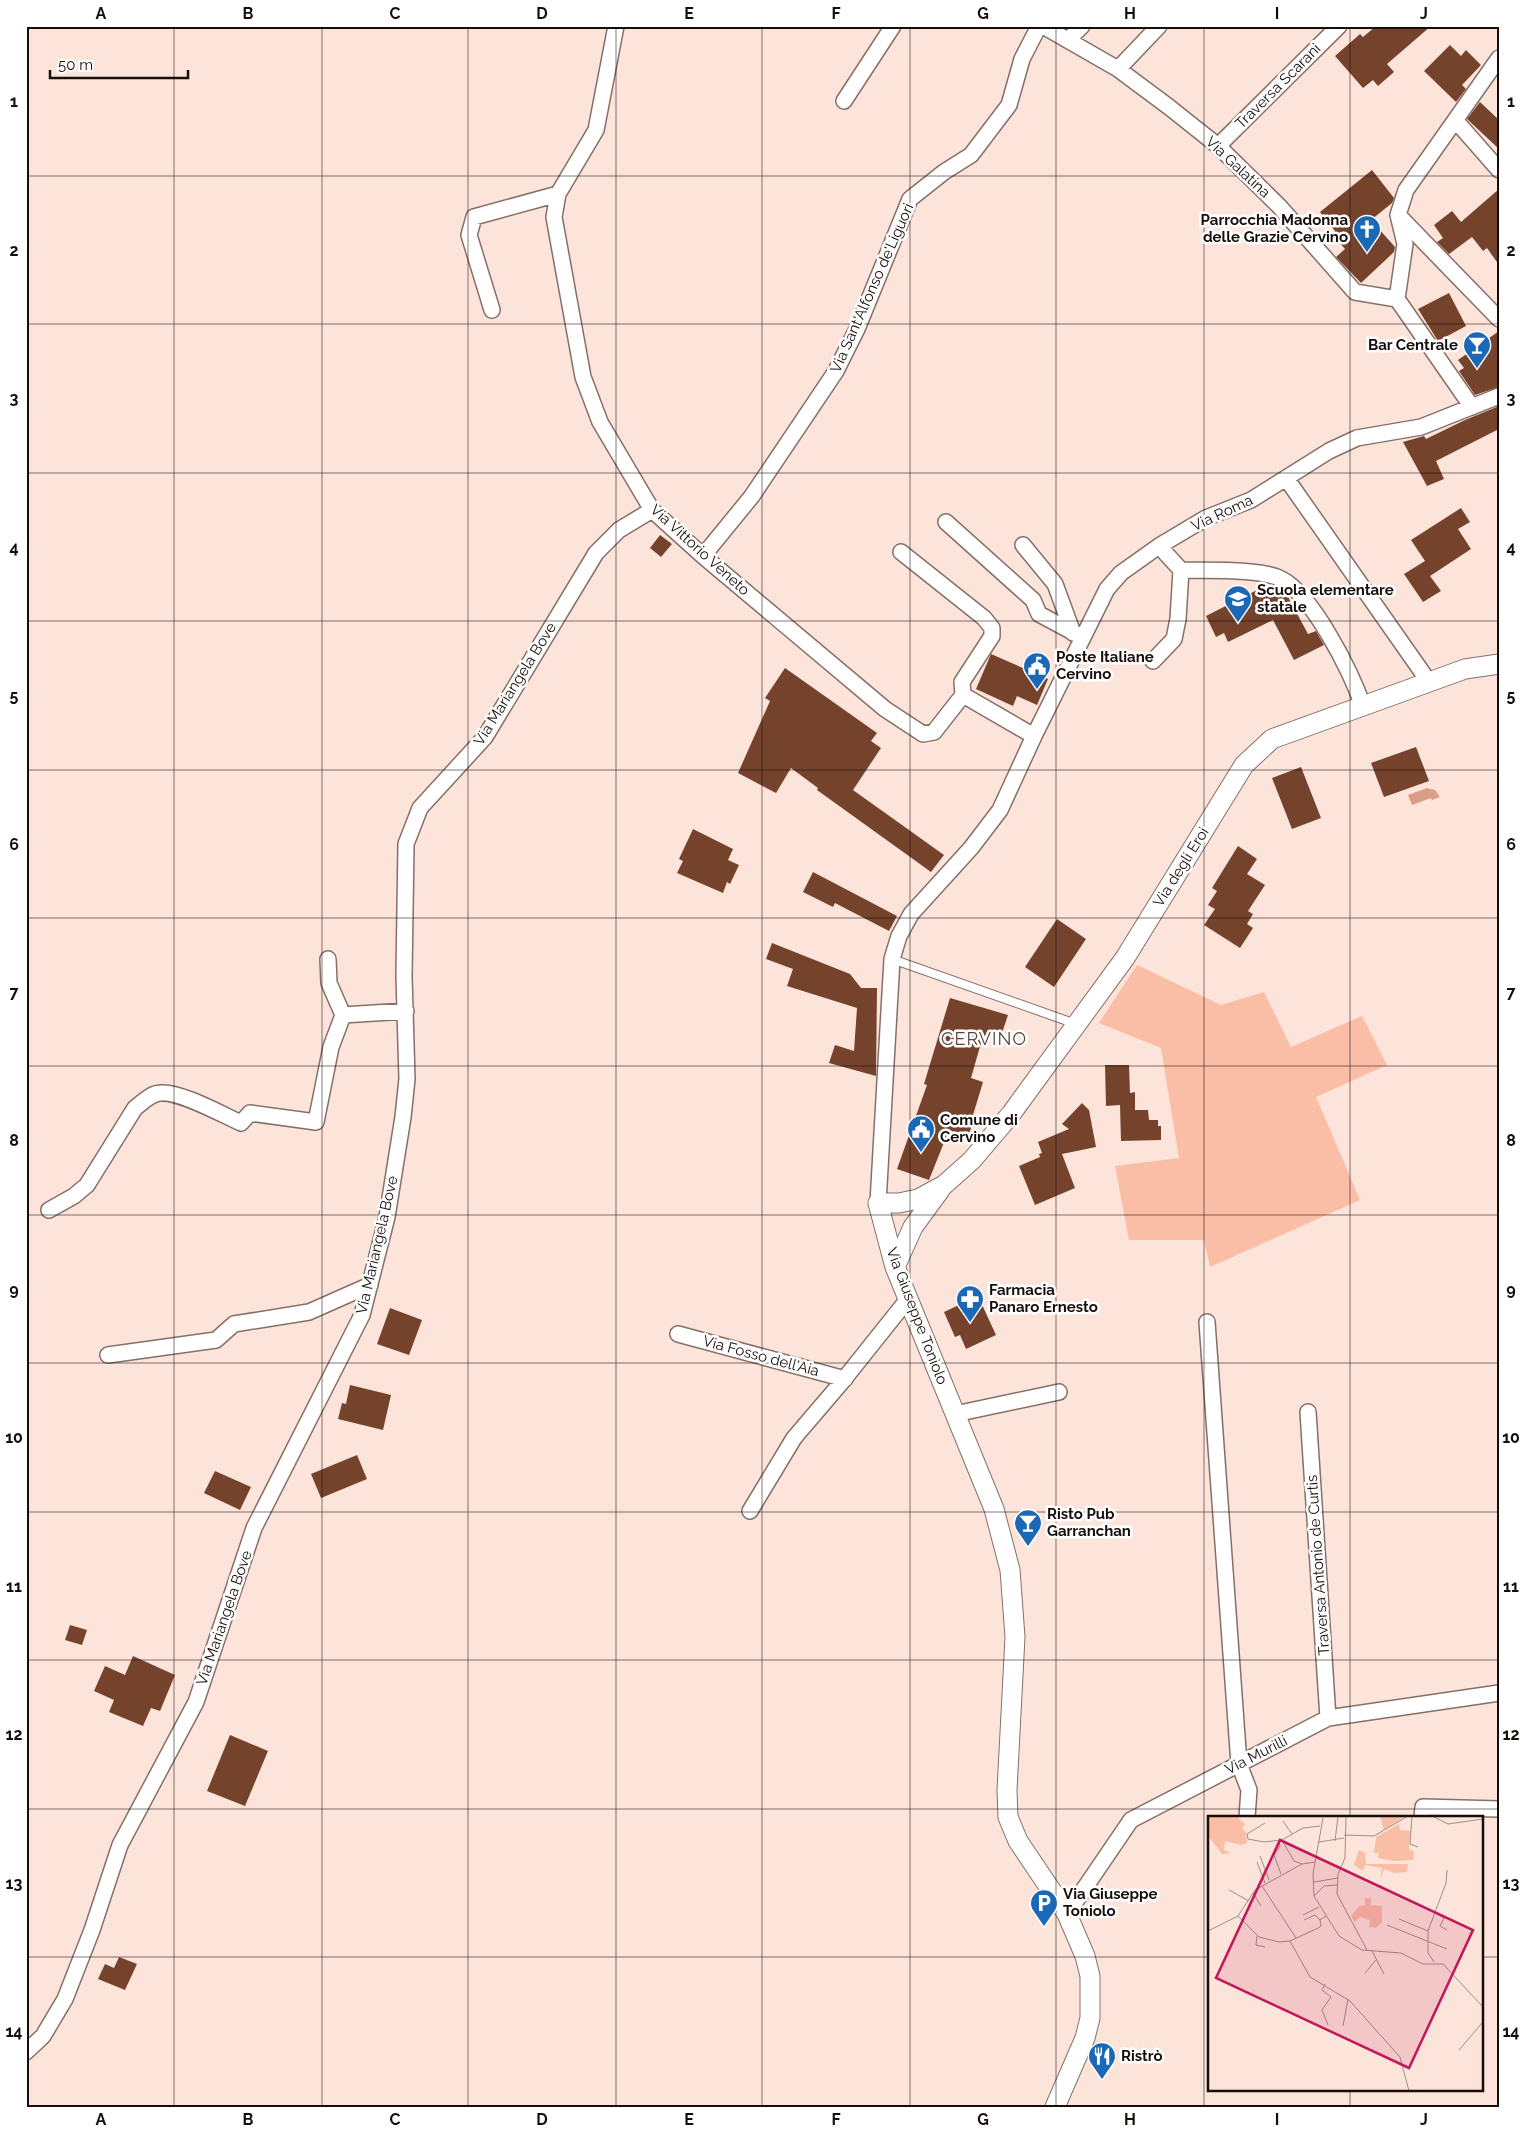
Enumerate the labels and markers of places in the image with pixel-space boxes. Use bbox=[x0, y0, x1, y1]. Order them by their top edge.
place label: Parrocchia Madonna delle Grazie Cervino bbox=[1201, 211, 1348, 246]
church icon: Parrocchia Madonna delle Grazie Cervino bbox=[1352, 214, 1382, 253]
bar icon: Bar Centrale bbox=[1462, 330, 1492, 369]
place label: Bar Centrale bbox=[1368, 336, 1458, 354]
place label: Scuola elementare statale bbox=[1257, 581, 1394, 616]
school or university icon: Scuola elementare statale bbox=[1223, 584, 1253, 623]
place label: Poste Italiane Cervino bbox=[1056, 648, 1154, 683]
public building icon: Poste Italiane Cervino bbox=[1022, 651, 1052, 690]
place label: Comune di Cervino bbox=[940, 1111, 1018, 1146]
public building icon: Comune di Cervino bbox=[906, 1114, 936, 1153]
place label: Farmacia Panaro Ernesto bbox=[989, 1281, 1098, 1316]
pharmacy icon: Farmacia Panaro Ernesto bbox=[955, 1284, 985, 1323]
place label: Risto Pub Garranchan bbox=[1047, 1505, 1131, 1540]
bar icon: Risto Pub Garranchan bbox=[1013, 1508, 1043, 1547]
place label: Via Giuseppe Toniolo bbox=[1063, 1885, 1158, 1920]
parking icon: Via Giuseppe Toniolo bbox=[1029, 1888, 1059, 1927]
restaurant icon: Ristrò bbox=[1087, 2041, 1117, 2080]
place label: Ristrò bbox=[1121, 2047, 1163, 2065]

